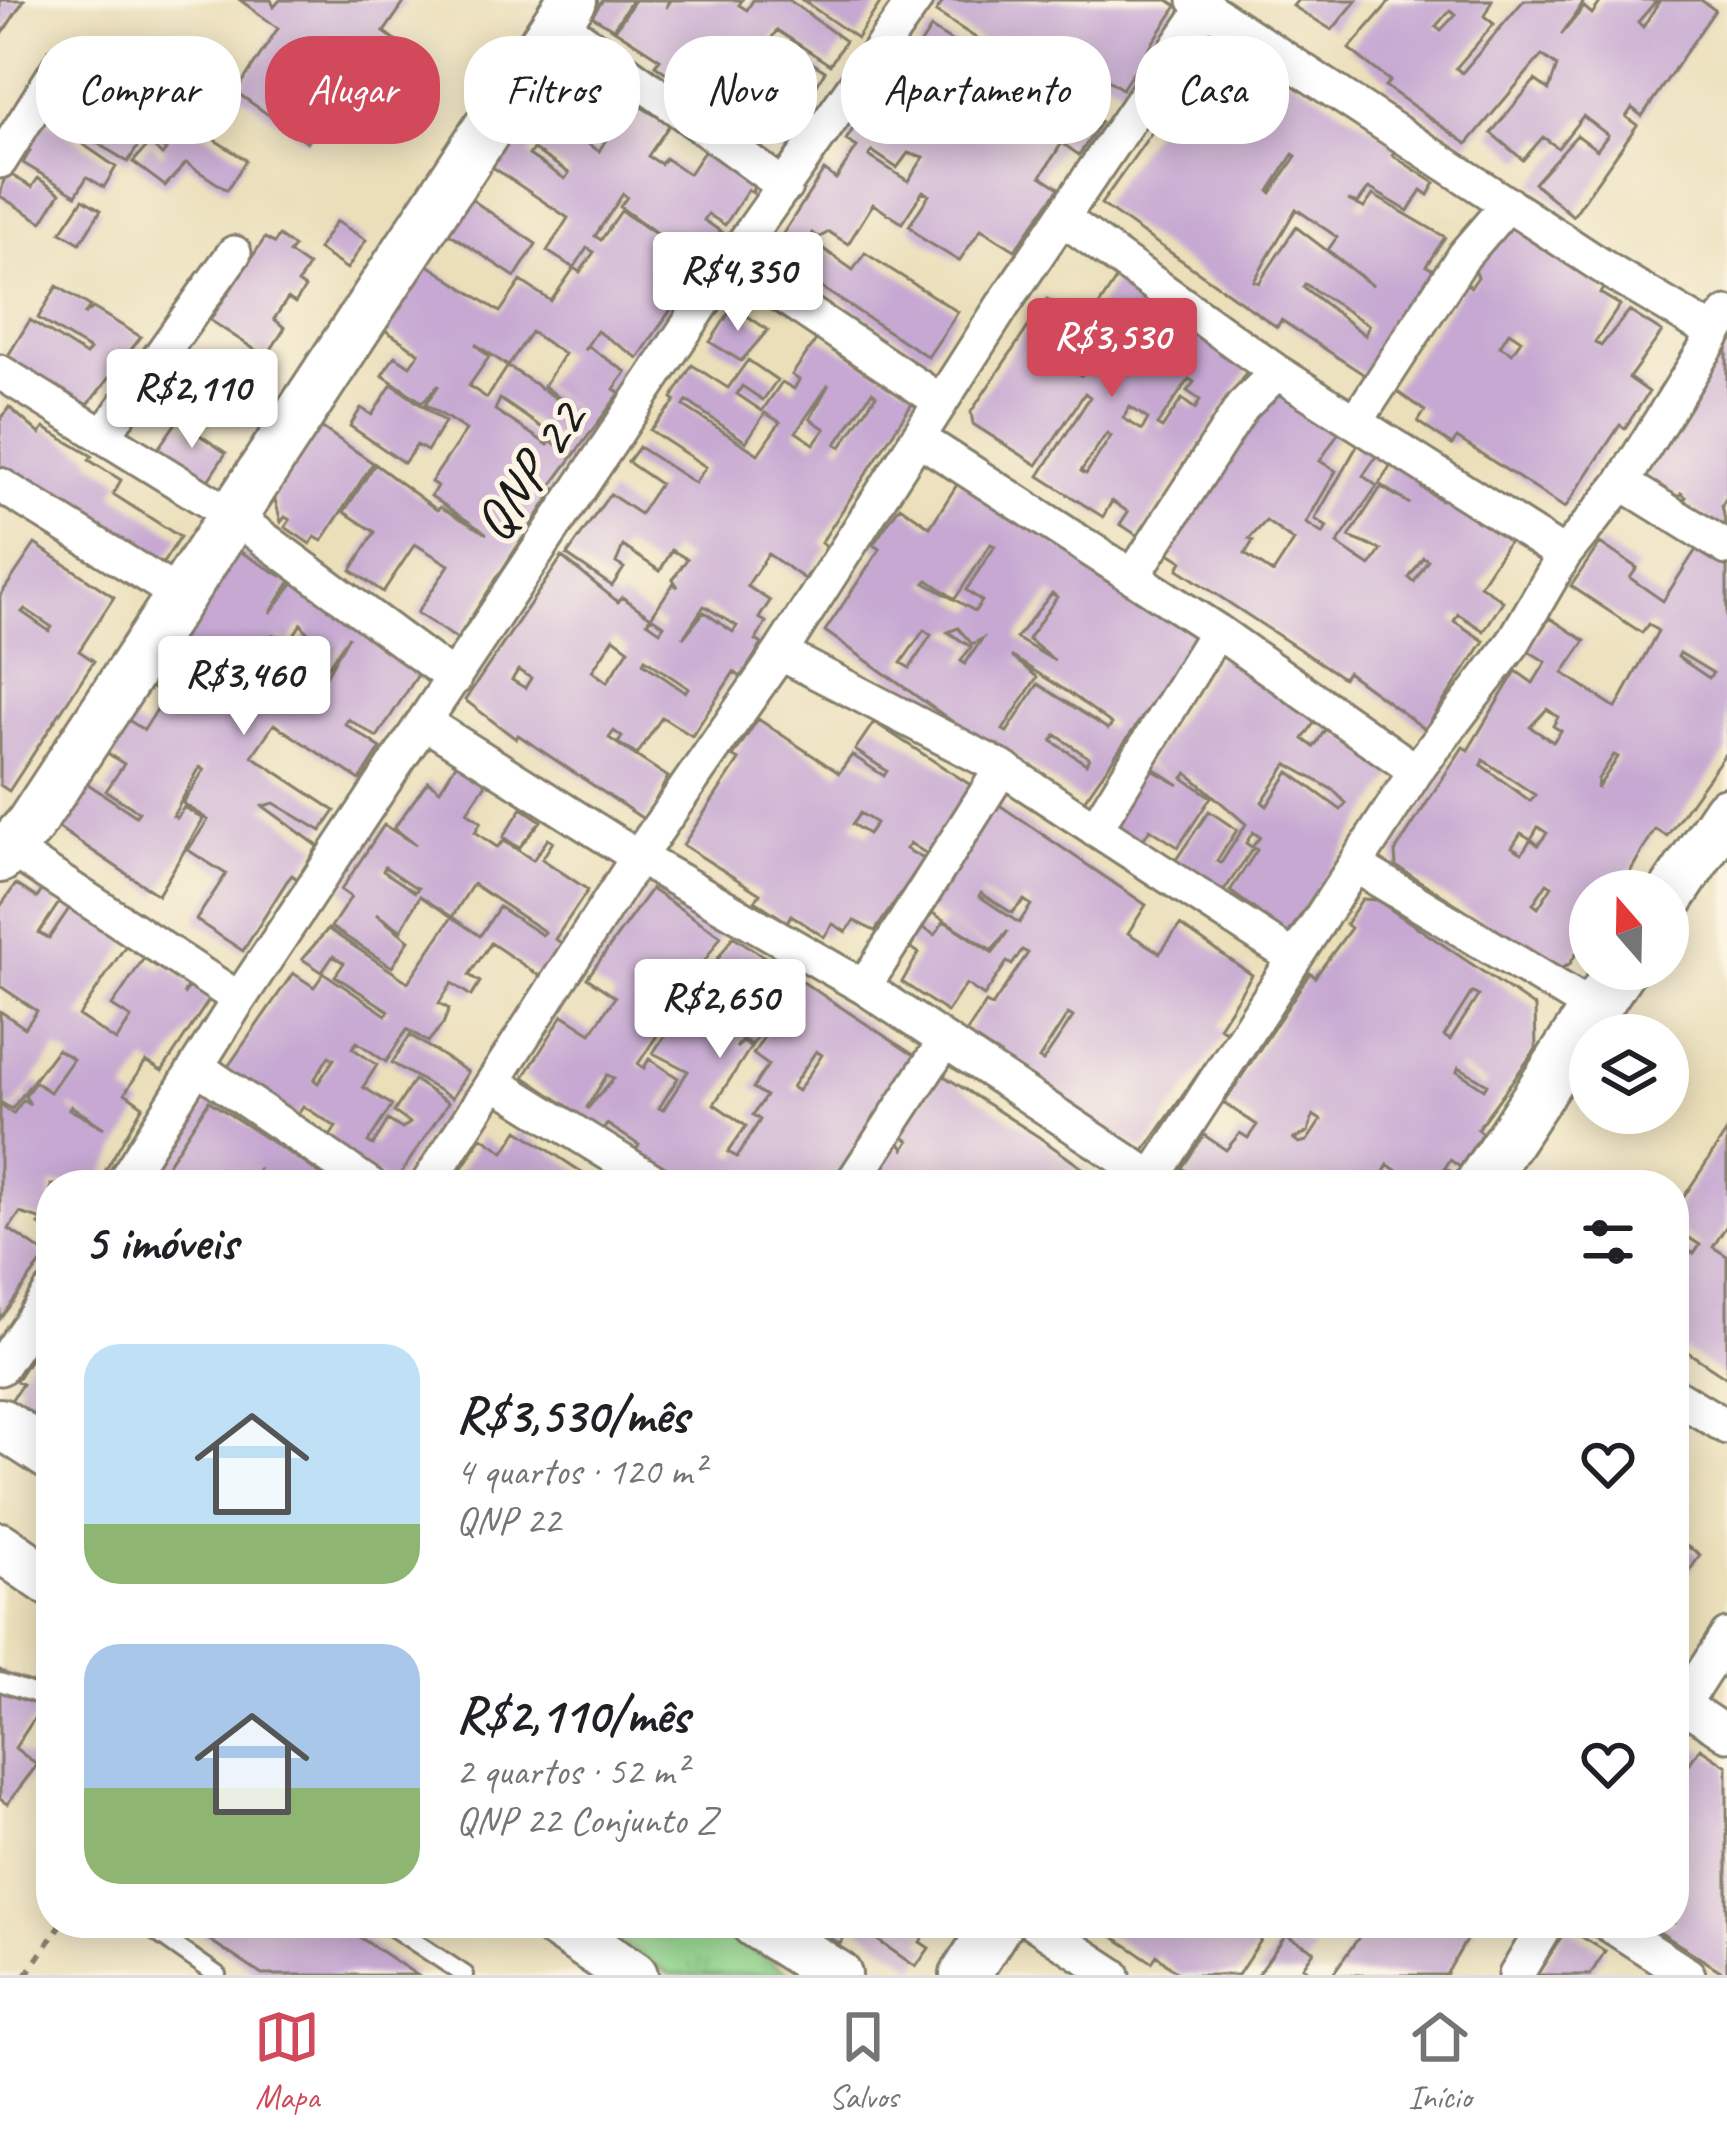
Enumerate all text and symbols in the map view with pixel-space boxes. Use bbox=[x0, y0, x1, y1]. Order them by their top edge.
chip: Comprar bbox=[36, 36, 241, 144]
chip: Alugar bbox=[265, 36, 440, 144]
chip: Filtros bbox=[464, 36, 640, 144]
chip: Novo bbox=[664, 36, 817, 144]
chip: Apartamento bbox=[841, 36, 1111, 144]
chip: Casa bbox=[1135, 36, 1289, 144]
pin: R$4,350 bbox=[627, 232, 849, 334]
text: R$4,350 bbox=[680, 246, 796, 295]
pin: R$3,530 bbox=[1001, 298, 1223, 400]
text: R$3,530 bbox=[1054, 312, 1170, 361]
pin: R$2,110 bbox=[81, 349, 303, 451]
text: R$2,110 bbox=[134, 363, 250, 412]
street label: QNP 22 bbox=[456, 384, 604, 555]
pin: R$3,460 bbox=[133, 636, 355, 738]
text: R$3,460 bbox=[185, 650, 303, 699]
north arrow bbox=[1569, 870, 1689, 990]
map controls bbox=[1569, 870, 1689, 1134]
pin: R$2,650 bbox=[609, 959, 831, 1061]
text: R$2,650 bbox=[662, 973, 778, 1022]
button: layers bbox=[1569, 1014, 1689, 1134]
icon: filters bbox=[1575, 1209, 1641, 1275]
text: 5 imóveis bbox=[84, 1210, 237, 1274]
text: R$3,530/mês bbox=[456, 1383, 688, 1447]
icon: home bbox=[180, 1392, 324, 1536]
icon: heart bbox=[1575, 1431, 1641, 1497]
text: 4 quartos · 120 m² bbox=[456, 1447, 704, 1496]
text: QNP 22 bbox=[456, 1496, 561, 1545]
text: R$2,110/mês bbox=[456, 1683, 689, 1747]
icon: home bbox=[180, 1692, 324, 1836]
icon: heart bbox=[1575, 1731, 1641, 1797]
text: 2 quartos · 52 m² bbox=[456, 1747, 686, 1796]
text: QNP 22 Conjunto Z bbox=[456, 1796, 716, 1845]
tab: Mapa bbox=[254, 2004, 320, 2118]
tab: Salvos bbox=[829, 2004, 898, 2118]
tab: Início bbox=[1407, 2004, 1473, 2118]

